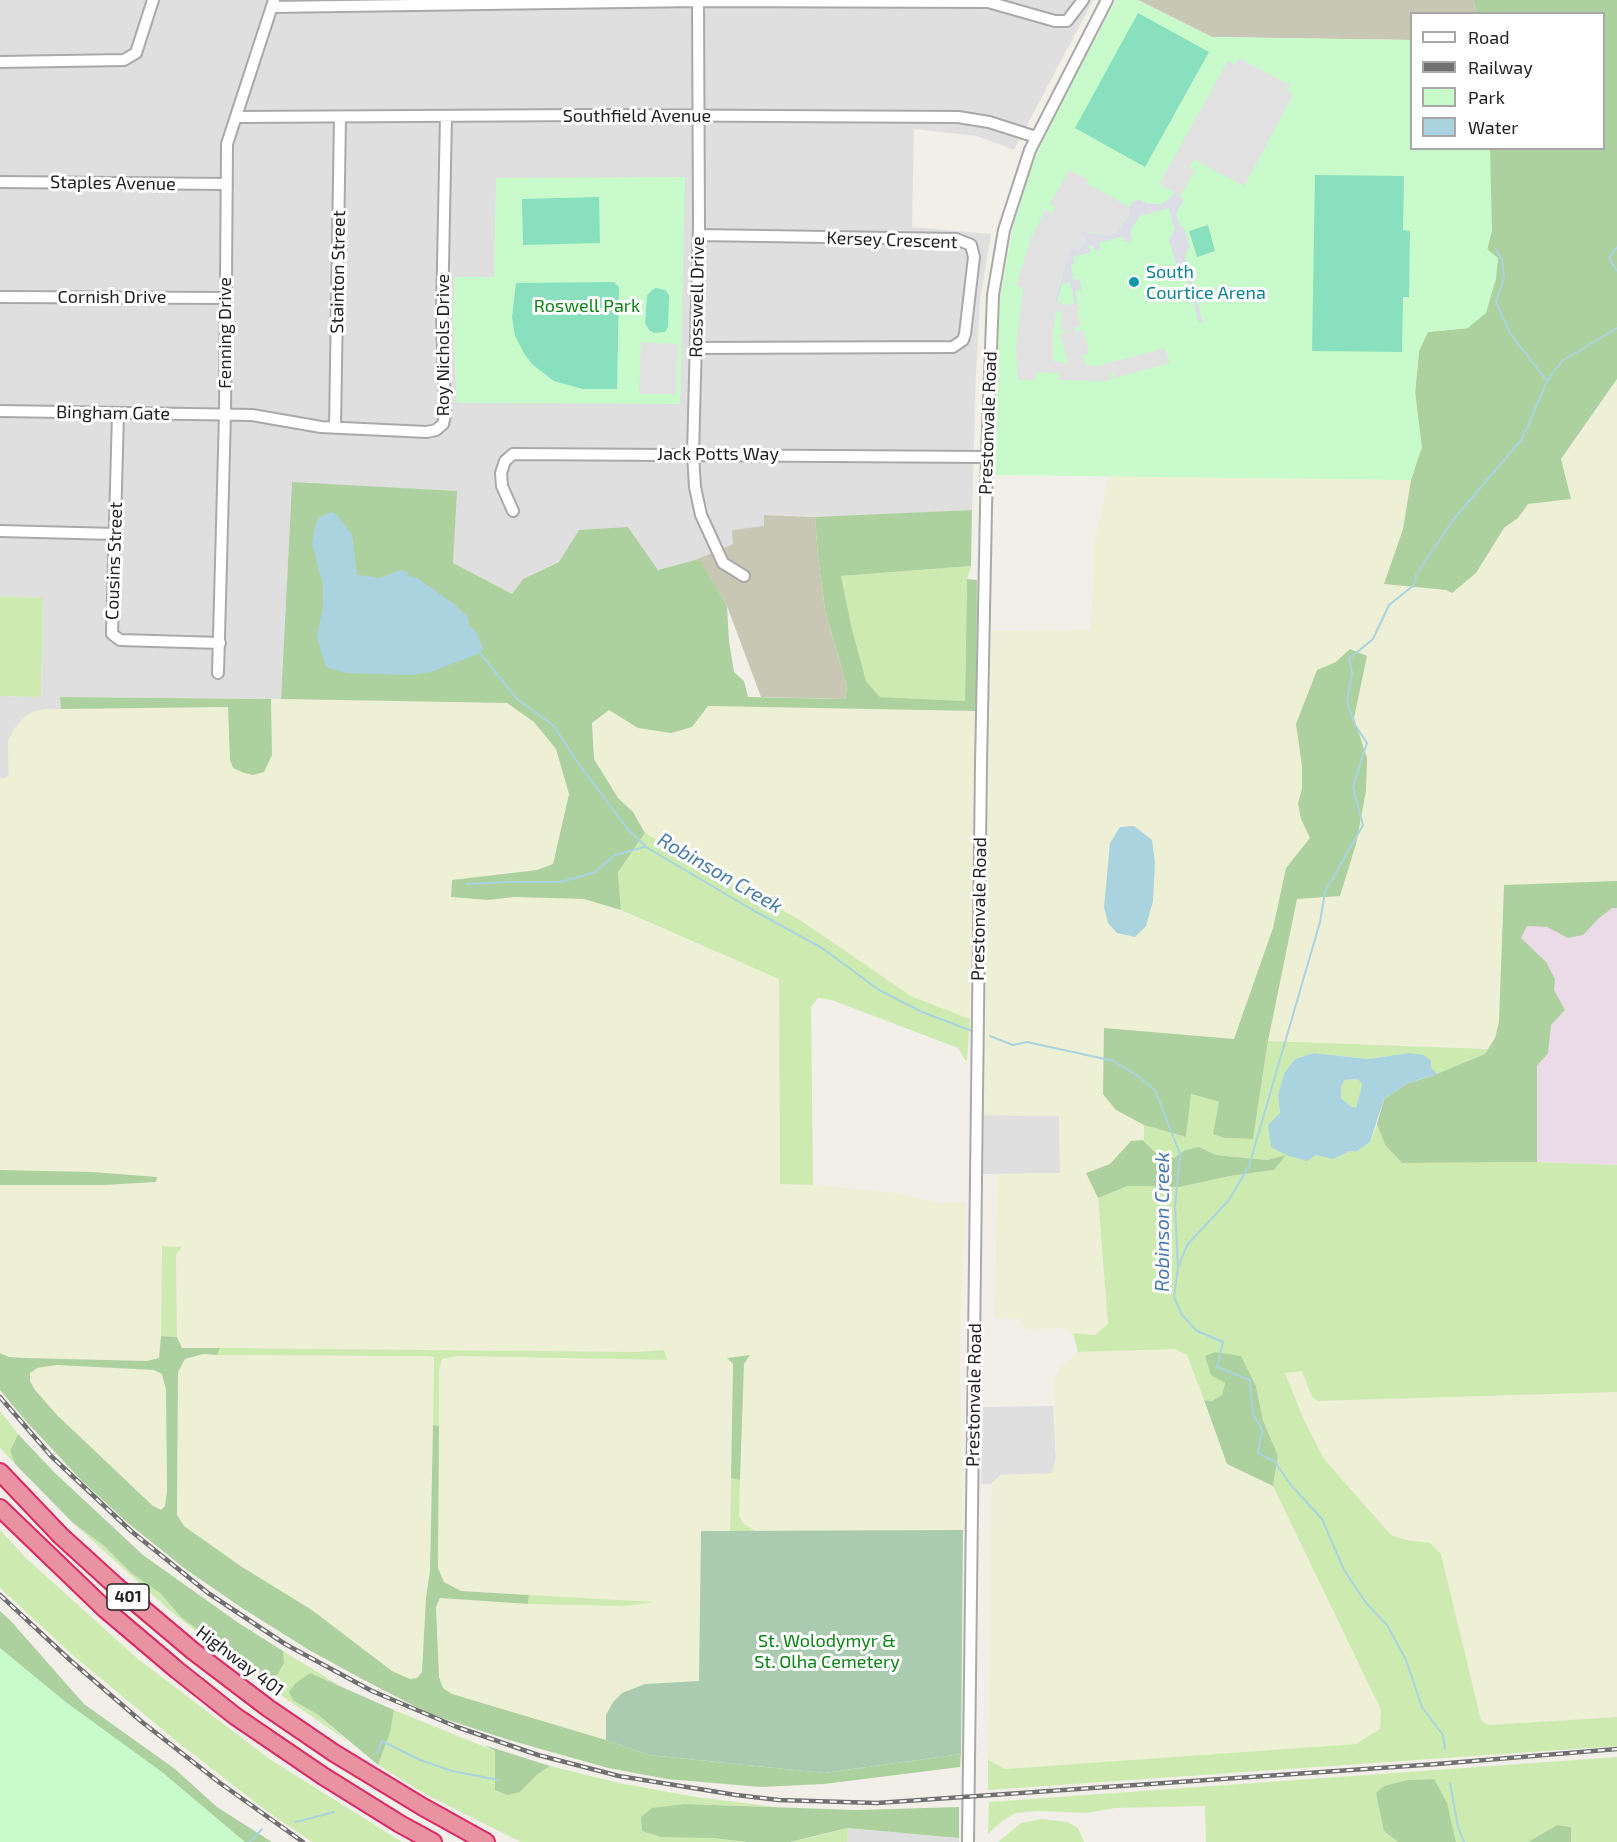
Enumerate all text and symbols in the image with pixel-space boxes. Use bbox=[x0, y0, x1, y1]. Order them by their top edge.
legend bbox=[1410, 12, 1605, 150]
text: Road bbox=[1468, 26, 1509, 48]
text: Railway bbox=[1468, 56, 1533, 78]
text: Park bbox=[1468, 86, 1505, 108]
street label: Southfield Avenue bbox=[563, 105, 711, 127]
text: Water bbox=[1468, 116, 1518, 138]
street label: Staples Avenue bbox=[50, 171, 176, 195]
street label: Stainton Street bbox=[326, 210, 350, 334]
street label: Kersey Crescent bbox=[826, 227, 958, 253]
street label: Rosswell Drive bbox=[685, 236, 709, 358]
place label: South Courtice Arena bbox=[1146, 261, 1266, 304]
street label: Roy Nichols Drive bbox=[432, 274, 454, 416]
marker: South Courtice Arena bbox=[1127, 275, 1141, 289]
street label: Fenning Drive bbox=[214, 277, 236, 389]
street label: Cornish Drive bbox=[58, 286, 166, 308]
park label: Roswell Park bbox=[534, 295, 640, 317]
street label: Prestonvale Road bbox=[975, 351, 1001, 495]
street label: Bingham Gate bbox=[56, 401, 170, 425]
street label: Jack Potts Way bbox=[657, 443, 779, 465]
street label: Cousins Street bbox=[101, 502, 127, 620]
water label: Robinson Creek bbox=[653, 828, 787, 918]
street label: Prestonvale Road bbox=[967, 837, 991, 981]
water label: Robinson Creek bbox=[1150, 1152, 1174, 1292]
street label: Prestonvale Road bbox=[962, 1323, 986, 1467]
road number: 401 bbox=[107, 1584, 149, 1610]
street label: Highway 401 bbox=[192, 1621, 288, 1701]
park label: St. Wolodymyr & St. Olha Cemetery bbox=[754, 1630, 900, 1672]

